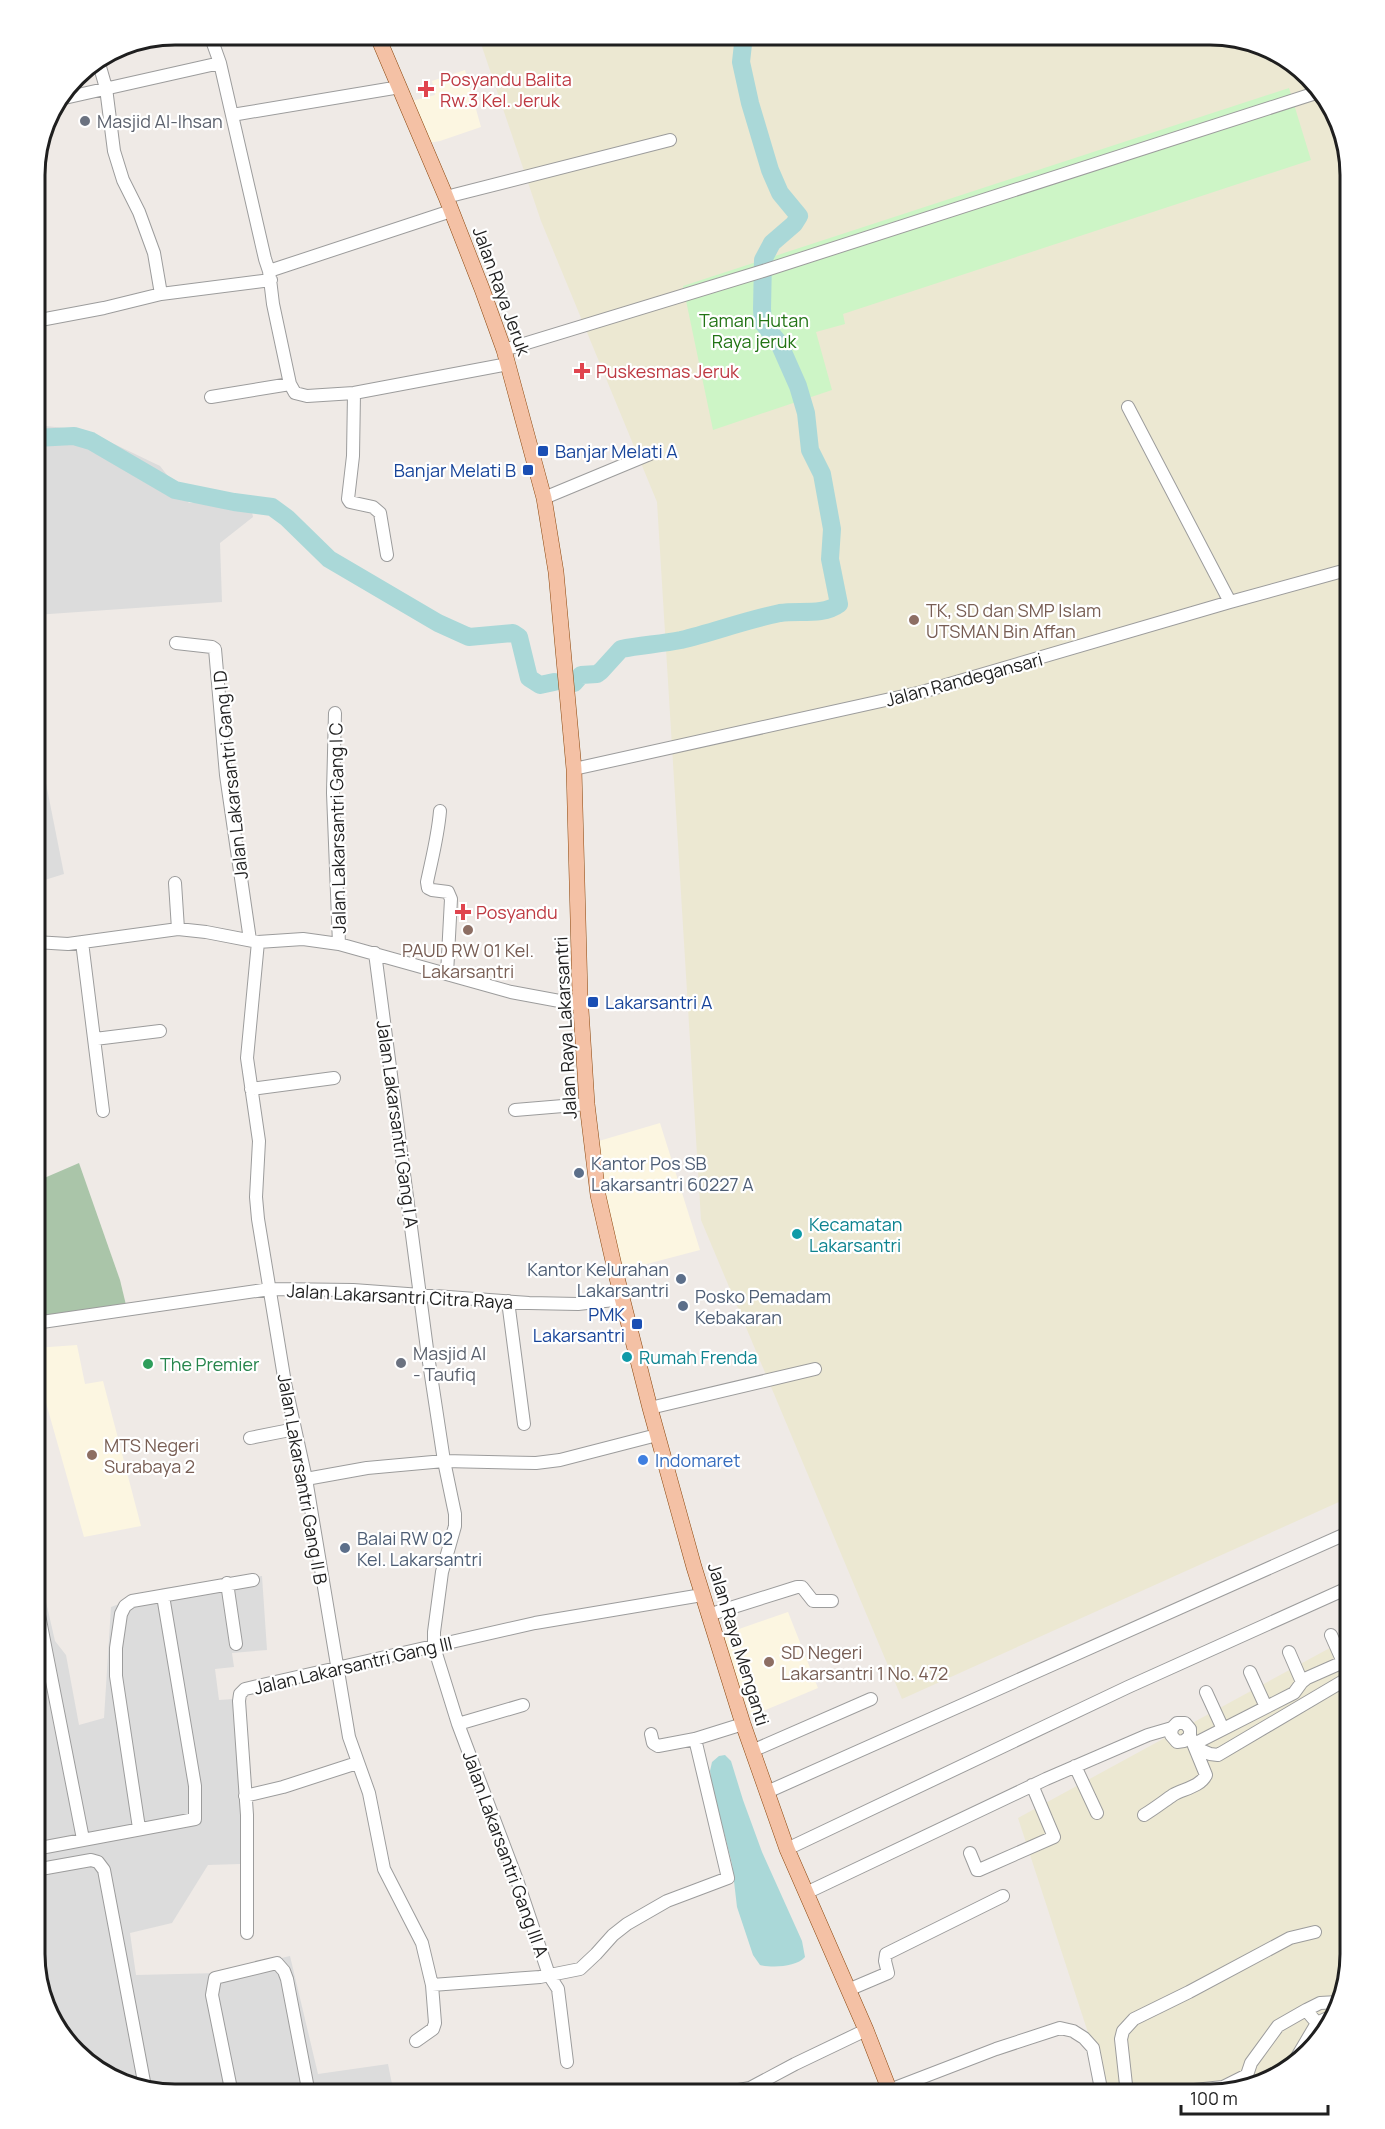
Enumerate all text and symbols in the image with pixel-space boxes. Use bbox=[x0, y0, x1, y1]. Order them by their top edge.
place label: Posyandu Balita Rw.3 Kel. Jeruk bbox=[440, 67, 572, 112]
marker: Posyandu Balita Rw.3 Kel. Jeruk bbox=[417, 80, 435, 98]
place label: Masjid Al-Ihsan bbox=[97, 109, 223, 133]
marker: Masjid Al-Ihsan bbox=[78, 114, 92, 128]
street label: Jalan Raya Jeruk bbox=[468, 223, 537, 360]
park label: Taman Hutan Raya jeruk bbox=[699, 308, 809, 353]
place label: Puskesmas Jeruk bbox=[596, 359, 740, 383]
marker: Puskesmas Jeruk bbox=[573, 362, 591, 380]
place label: Banjar Melati A bbox=[555, 439, 678, 463]
marker: Banjar Melati A bbox=[536, 444, 550, 458]
place label: Banjar Melati B bbox=[394, 458, 516, 482]
marker: Banjar Melati B bbox=[521, 463, 535, 477]
place label: TK, SD dan SMP Islam UTSMAN Bin Affan bbox=[926, 598, 1101, 643]
marker: TK, SD dan SMP Islam UTSMAN Bin Affan bbox=[907, 613, 921, 627]
street label: Jalan Randegansari bbox=[883, 647, 1045, 711]
street label: Jalan Lakarsantri Gang I D bbox=[207, 669, 253, 881]
street label: Jalan Lakarsantri Gang I C bbox=[323, 722, 351, 934]
place label: Posyandu bbox=[476, 900, 558, 924]
marker: Posyandu bbox=[454, 903, 472, 921]
marker: PAUD RW 01 Kel. Lakarsantri bbox=[461, 923, 475, 937]
street label: Jalan Raya Lakarsantri bbox=[548, 936, 582, 1120]
place label: PAUD RW 01 Kel. Lakarsantri bbox=[402, 938, 534, 983]
place label: Lakarsantri A bbox=[605, 990, 713, 1014]
marker: Lakarsantri A bbox=[586, 995, 600, 1009]
street label: Jalan Lakarsantri Gang I A bbox=[372, 1019, 425, 1230]
place label: Kantor Pos SB Lakarsantri 60227 A bbox=[591, 1151, 754, 1196]
marker: Kantor Pos SB Lakarsantri 60227 A bbox=[572, 1166, 586, 1180]
place label: Kecamatan Lakarsantri bbox=[809, 1212, 903, 1257]
marker: Kecamatan Lakarsantri bbox=[790, 1227, 804, 1241]
place label: Kantor Kelurahan Lakarsantri bbox=[527, 1257, 669, 1302]
marker: Kantor Kelurahan Lakarsantri bbox=[674, 1272, 688, 1286]
street label: Jalan Lakarsantri Citra Raya bbox=[286, 1278, 514, 1314]
place label: Posko Pemadam Kebakaran bbox=[695, 1284, 831, 1329]
marker: Posko Pemadam Kebakaran bbox=[676, 1299, 690, 1313]
place label: PMK Lakarsantri bbox=[533, 1302, 625, 1347]
marker: PMK Lakarsantri bbox=[630, 1317, 644, 1331]
place label: Masjid Al - Taufiq bbox=[413, 1341, 486, 1386]
place label: Rumah Frenda bbox=[639, 1345, 758, 1369]
marker: Rumah Frenda bbox=[620, 1350, 634, 1364]
place label: The Premier bbox=[160, 1352, 260, 1376]
marker: Masjid Al - Taufiq bbox=[394, 1356, 408, 1370]
marker: The Premier bbox=[141, 1357, 155, 1371]
street label: Jalan Lakarsantri Gang II B bbox=[273, 1372, 333, 1586]
place label: MTS Negeri Surabaya 2 bbox=[104, 1433, 199, 1478]
marker: MTS Negeri Surabaya 2 bbox=[85, 1448, 99, 1462]
place label: Indomaret bbox=[655, 1448, 740, 1472]
marker: Indomaret bbox=[636, 1453, 650, 1467]
place label: Balai RW 02 Kel. Lakarsantri bbox=[357, 1526, 482, 1571]
marker: Balai RW 02 Kel. Lakarsantri bbox=[338, 1541, 352, 1555]
street label: Jalan Raya Menganti bbox=[703, 1560, 775, 1728]
street label: Jalan Lakarsantri Gang III bbox=[251, 1630, 455, 1700]
place label: SD Negeri Lakarsantri 1 No. 472 bbox=[781, 1640, 948, 1685]
marker: SD Negeri Lakarsantri 1 No. 472 bbox=[762, 1655, 776, 1669]
street label: Jalan Lakarsantri Gang III A bbox=[457, 1747, 555, 1961]
scale bar bbox=[1181, 2078, 1328, 2116]
text: 100 m bbox=[1190, 2086, 1238, 2110]

